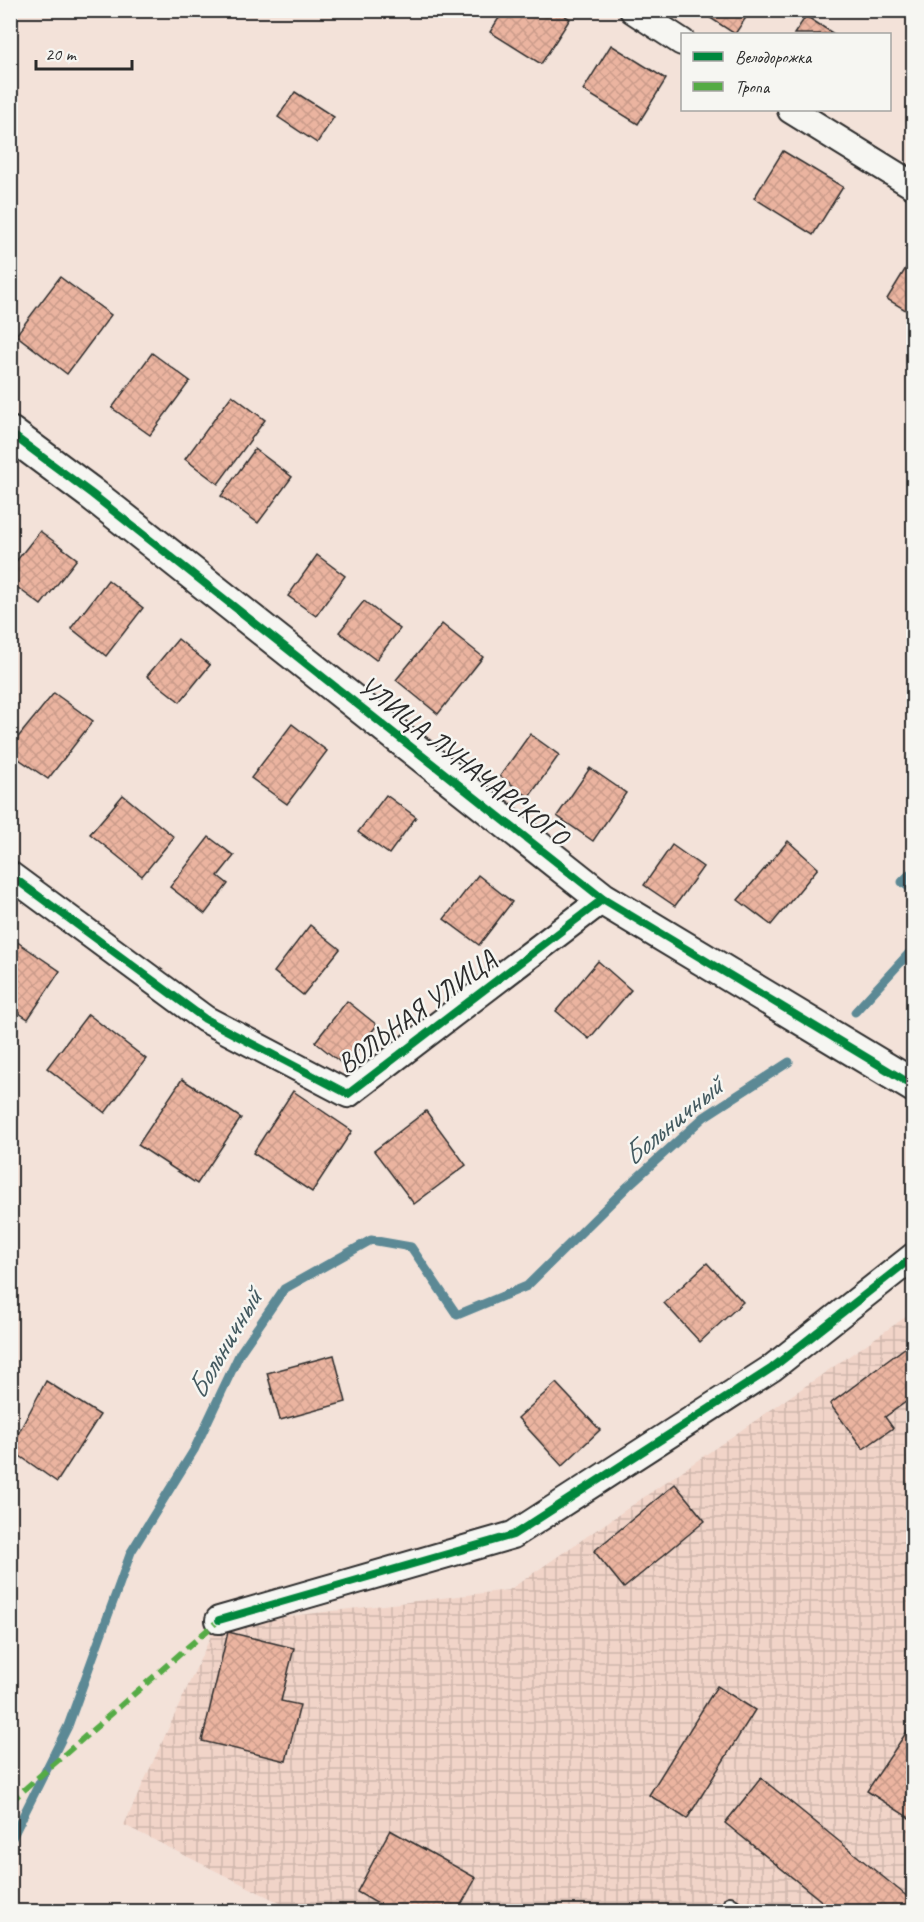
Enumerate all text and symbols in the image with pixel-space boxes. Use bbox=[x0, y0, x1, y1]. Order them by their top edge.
scale bar bbox=[36, 33, 132, 71]
legend bbox=[681, 33, 891, 111]
text: 20 m bbox=[45, 43, 78, 65]
text: Велодорожка bbox=[735, 46, 813, 68]
text: Тропа bbox=[735, 76, 771, 98]
street label: УЛИЦА ЛУНАЧАРСКОГО bbox=[352, 668, 578, 855]
street label: ВОЛЬНАЯ УЛИЦА bbox=[330, 941, 504, 1081]
water label: Больничный bbox=[614, 1064, 734, 1174]
water label: Больничный bbox=[178, 1278, 273, 1405]

